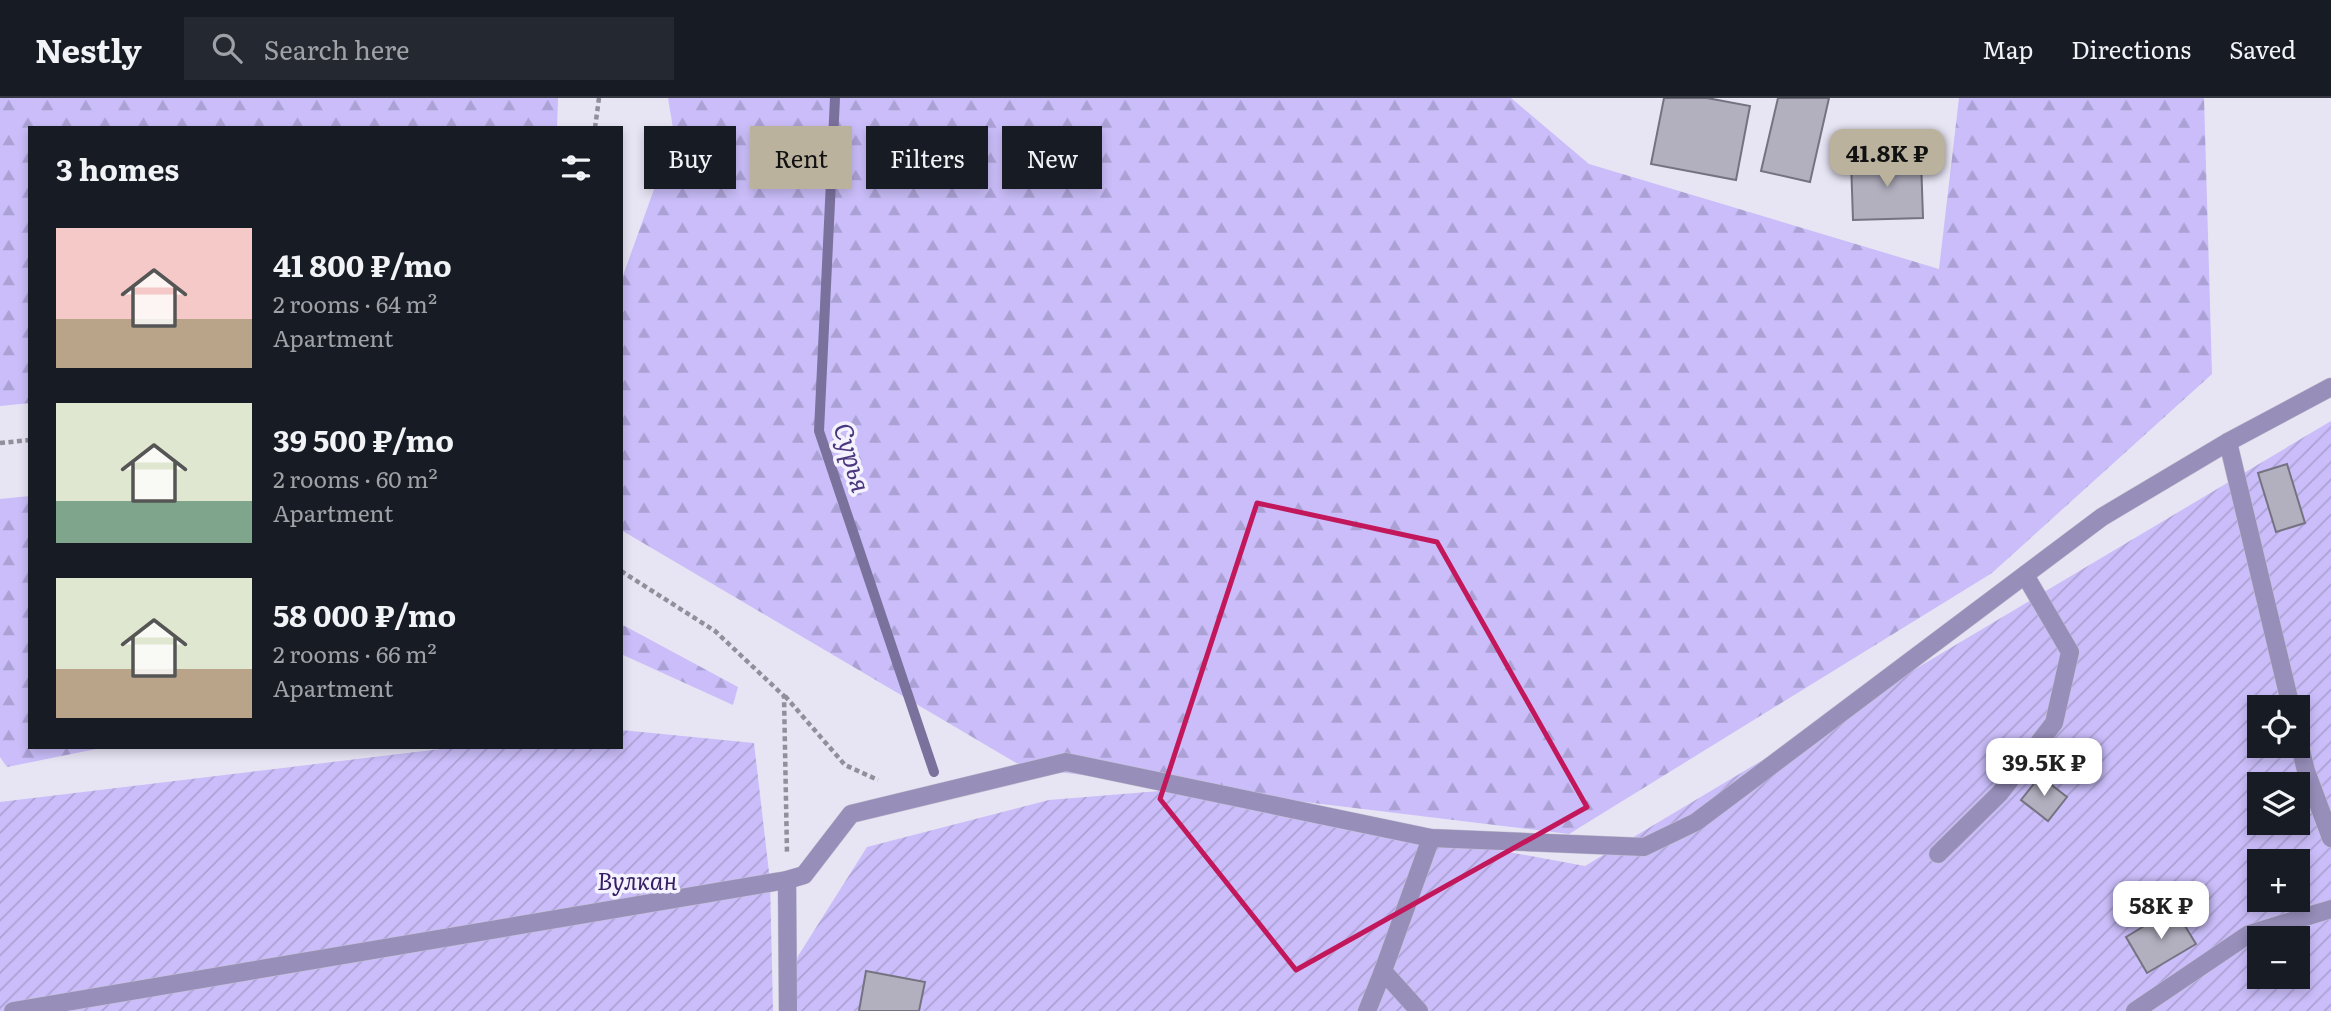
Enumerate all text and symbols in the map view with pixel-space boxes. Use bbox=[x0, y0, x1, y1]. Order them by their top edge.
search box bbox=[184, 17, 674, 80]
text: Nestly bbox=[35, 24, 142, 73]
icon: search bbox=[208, 29, 246, 67]
text: Search here bbox=[264, 29, 410, 68]
text: Map bbox=[1982, 31, 2033, 66]
text: Directions bbox=[2071, 31, 2191, 66]
text: Saved bbox=[2229, 31, 2296, 66]
chip: Buy bbox=[644, 126, 736, 189]
chip: Rent bbox=[750, 126, 852, 189]
chip: Filters bbox=[866, 126, 988, 189]
chip: New bbox=[1002, 126, 1102, 189]
pin: 41.8K ₽ bbox=[1822, 130, 1952, 189]
text: 41.8K ₽ bbox=[1846, 135, 1928, 169]
text: 3 homes bbox=[56, 146, 179, 190]
icon: filters bbox=[557, 149, 595, 187]
text: 41 800 ₽/mo bbox=[273, 242, 452, 286]
icon: home bbox=[112, 256, 196, 340]
text: 2 rooms · 64 m² bbox=[273, 286, 437, 320]
text: Apartment bbox=[273, 320, 393, 354]
text: 39 500 ₽/mo bbox=[273, 417, 454, 461]
water label: Сурья bbox=[826, 418, 883, 497]
icon: home bbox=[112, 431, 196, 515]
text: 2 rooms · 60 m² bbox=[273, 461, 438, 495]
text: Apartment bbox=[273, 495, 393, 529]
text: 58 000 ₽/mo bbox=[273, 592, 456, 636]
icon: home bbox=[112, 606, 196, 690]
text: 2 rooms · 66 m² bbox=[273, 636, 437, 670]
text: Apartment bbox=[273, 670, 393, 704]
map controls bbox=[2247, 695, 2310, 989]
button: locate bbox=[2247, 695, 2310, 758]
pin: 39.5K ₽ bbox=[1979, 738, 2109, 798]
text: 39.5K ₽ bbox=[2002, 744, 2086, 778]
button: layers bbox=[2247, 772, 2310, 835]
button: + bbox=[2247, 849, 2310, 912]
park label: Вулкан bbox=[597, 862, 677, 897]
pin: 58K ₽ bbox=[2112, 882, 2210, 941]
text: 58K ₽ bbox=[2129, 887, 2193, 921]
button: − bbox=[2247, 926, 2310, 989]

